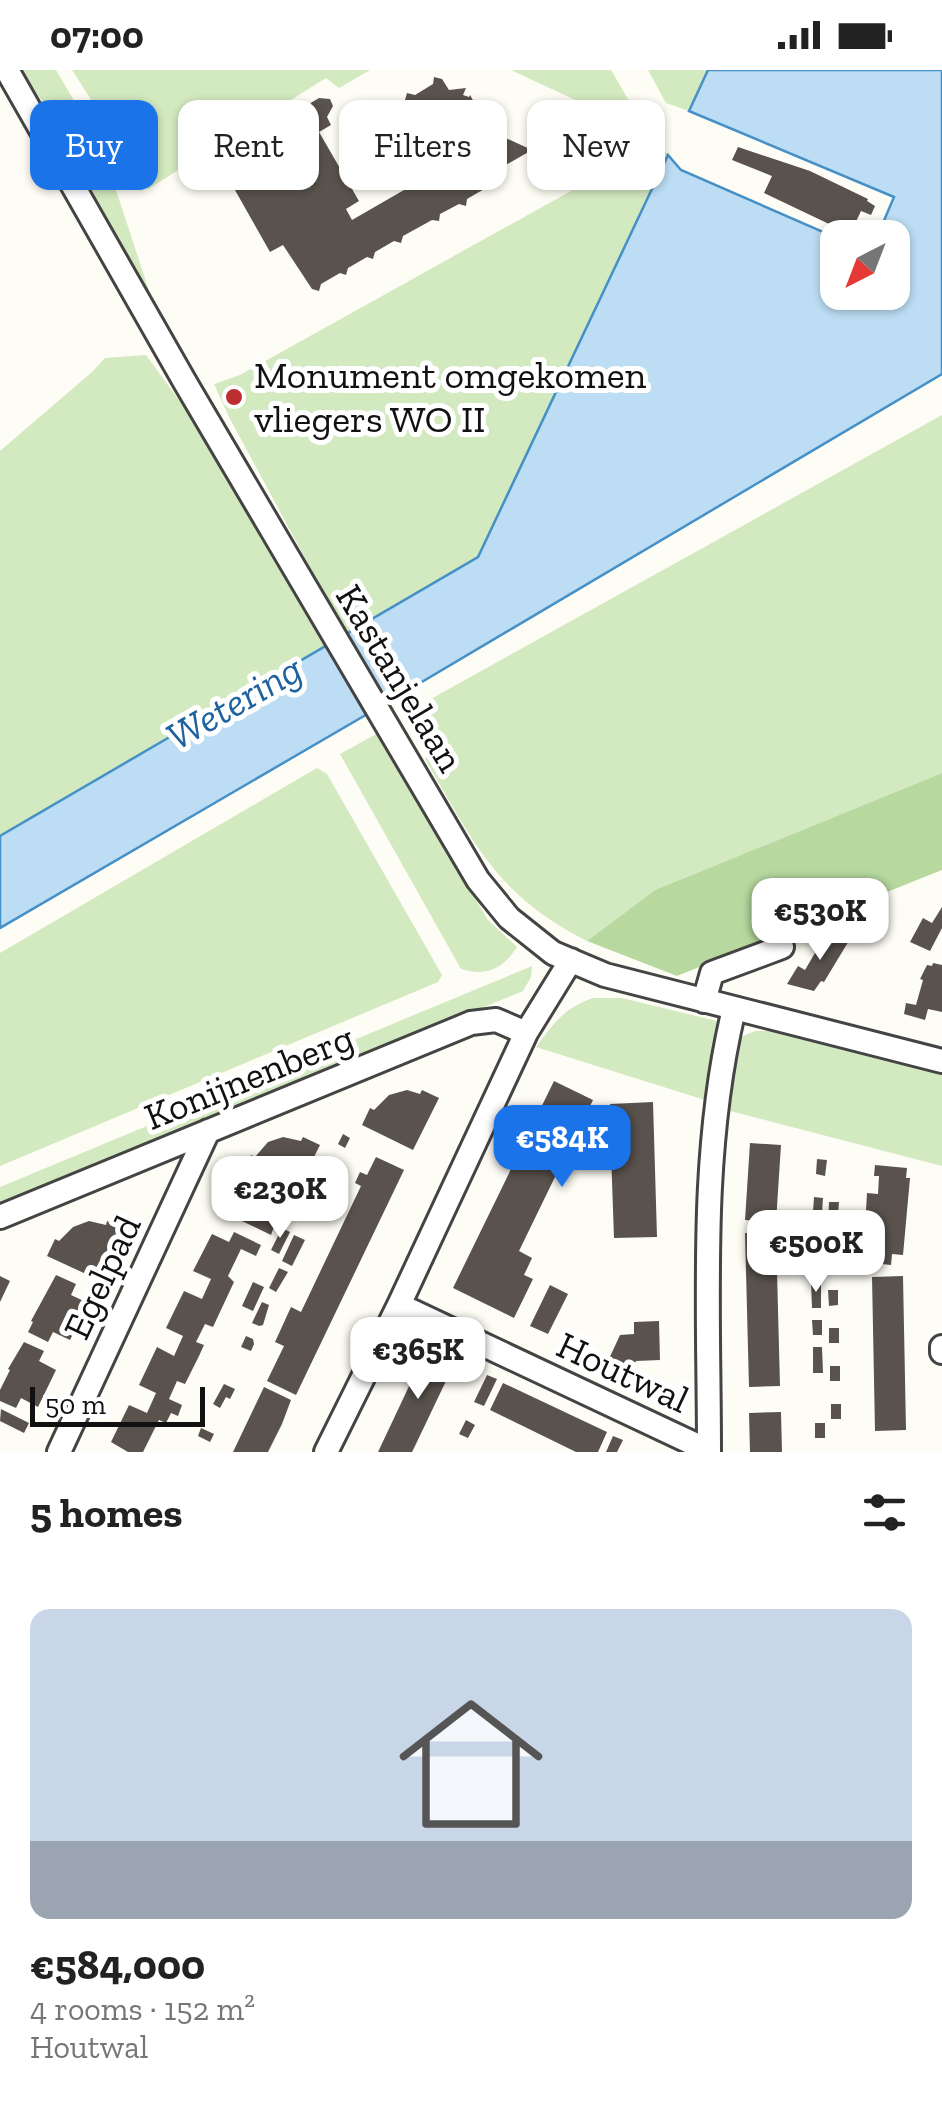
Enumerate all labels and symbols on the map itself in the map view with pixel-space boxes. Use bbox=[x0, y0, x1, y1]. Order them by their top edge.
north arrow bbox=[820, 220, 910, 310]
place label: Monument omgekomen vliegers WO II bbox=[254, 352, 647, 442]
marker: Monument omgekomen vliegers WO II bbox=[223, 386, 245, 408]
street label: Kastanjelaan bbox=[326, 576, 474, 780]
water label: Wetering bbox=[158, 644, 311, 760]
pin: €530K bbox=[750, 878, 890, 963]
street label: Konijnenberg bbox=[138, 1014, 360, 1140]
pin: €584K bbox=[492, 1105, 632, 1190]
pin: €230K bbox=[210, 1156, 350, 1241]
street label: Egelpad bbox=[53, 1208, 151, 1346]
pin: €500K bbox=[746, 1210, 886, 1295]
pin: €365K bbox=[348, 1317, 488, 1402]
street label: Houtwal bbox=[550, 1322, 696, 1422]
scale bar bbox=[30, 1382, 205, 1426]

